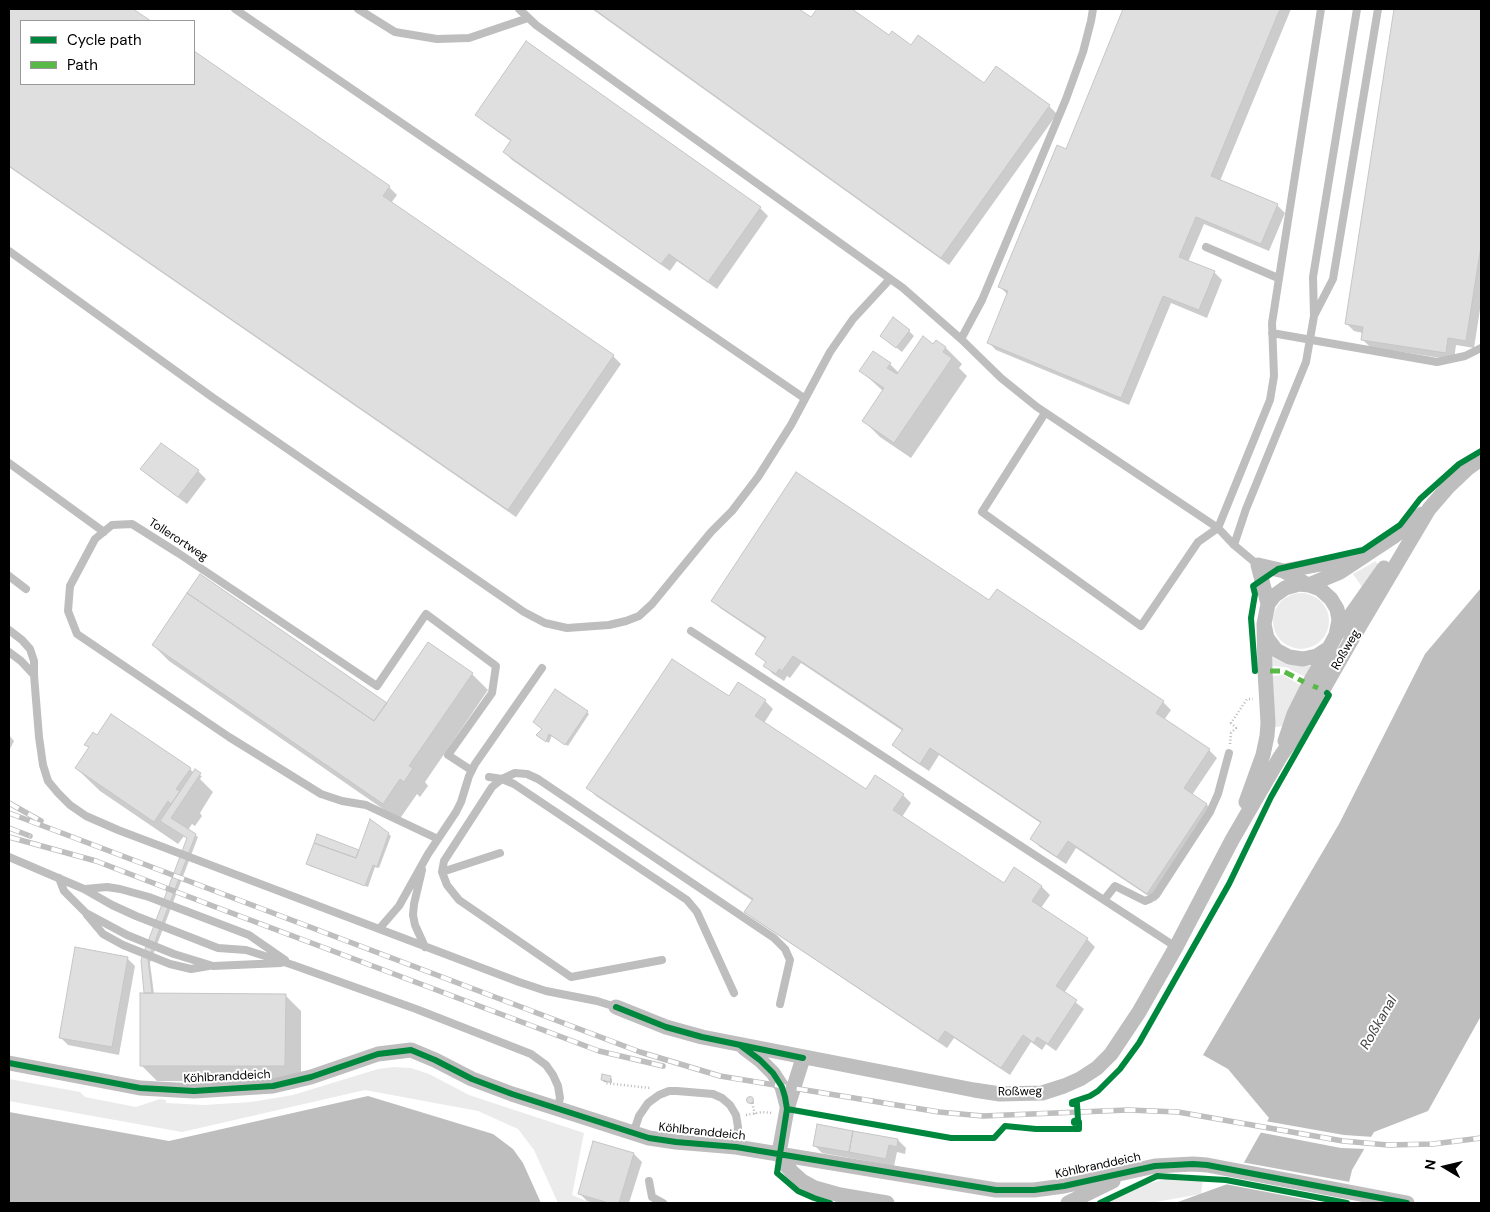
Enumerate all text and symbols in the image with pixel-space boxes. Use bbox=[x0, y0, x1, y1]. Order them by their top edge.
legend bbox=[20, 20, 195, 85]
text: Cycle path bbox=[67, 30, 142, 50]
text: Path bbox=[67, 55, 98, 75]
street label: Tollerortweg bbox=[146, 515, 210, 565]
street label: Roßweg bbox=[1329, 627, 1363, 673]
water label: Roßkanal bbox=[1357, 993, 1401, 1053]
street label: Köhlbranddeich bbox=[183, 1068, 271, 1086]
street label: Roßweg bbox=[998, 1084, 1042, 1100]
street label: Köhlbranddeich bbox=[658, 1120, 746, 1144]
north arrow bbox=[1420, 1142, 1470, 1192]
street label: Köhlbranddeich bbox=[1054, 1150, 1142, 1182]
text: N bbox=[1420, 1158, 1440, 1171]

